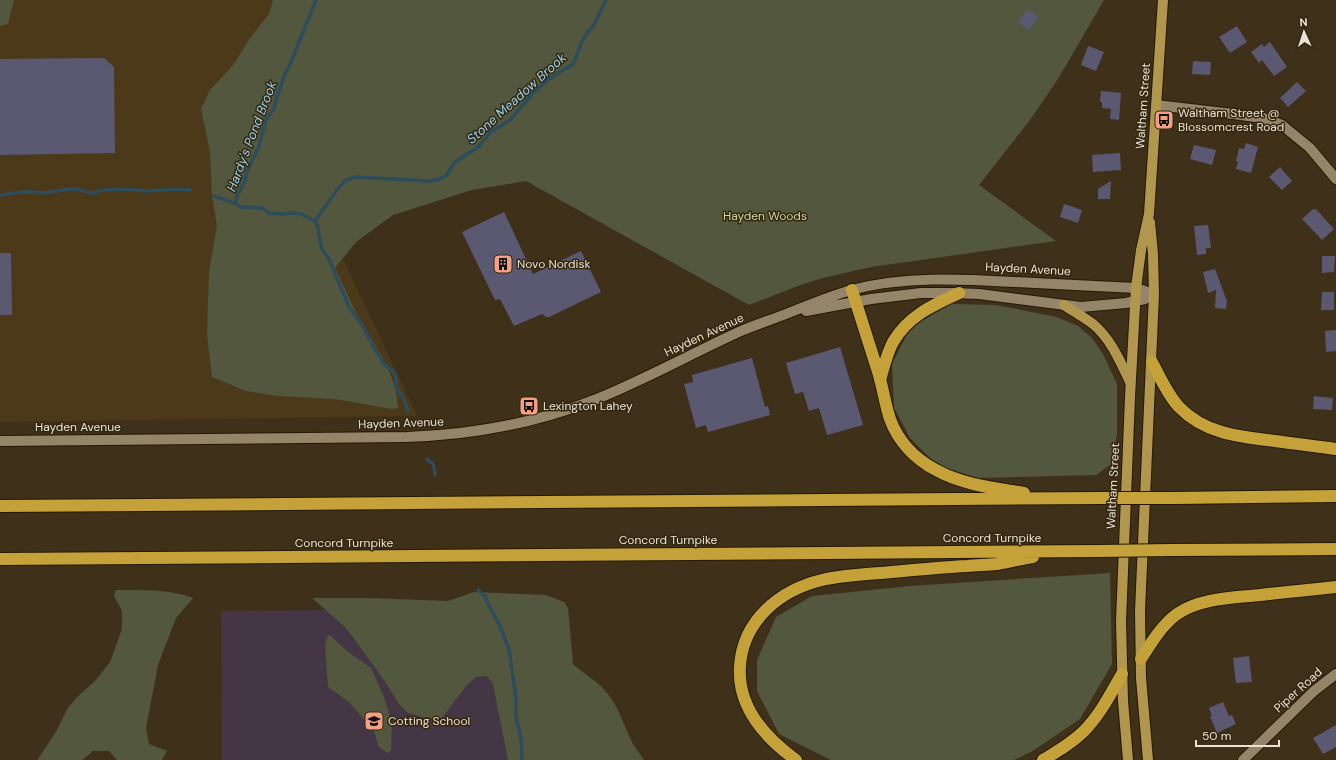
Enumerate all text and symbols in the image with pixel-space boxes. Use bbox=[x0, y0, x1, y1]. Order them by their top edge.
north arrow bbox=[1284, 12, 1324, 52]
text: N bbox=[1299, 15, 1308, 29]
water label: Stone Meadow Brook bbox=[463, 49, 570, 147]
street label: Waltham Street bbox=[1132, 62, 1154, 150]
water label: Hardy's Pond Brook bbox=[223, 78, 280, 194]
place label: Waltham Street @ Blossomcrest Road bbox=[1178, 105, 1284, 135]
bus stop icon: Waltham Street @ Blossomcrest Road bbox=[1153, 109, 1175, 131]
park label: Hayden Woods bbox=[723, 208, 807, 224]
building icon: Novo Nordisk bbox=[492, 253, 514, 275]
place label: Novo Nordisk bbox=[517, 256, 591, 272]
street label: Hayden Avenue bbox=[985, 259, 1071, 279]
street label: Hayden Avenue bbox=[662, 310, 746, 360]
bus stop icon: Lexington Lahey bbox=[518, 395, 540, 417]
place label: Lexington Lahey bbox=[543, 398, 633, 414]
street label: Hayden Avenue bbox=[358, 414, 444, 432]
street label: Hayden Avenue bbox=[35, 419, 121, 435]
street label: Waltham Street bbox=[1103, 442, 1123, 529]
street label: Concord Turnpike bbox=[943, 530, 1042, 546]
street label: Concord Turnpike bbox=[619, 532, 718, 548]
street label: Concord Turnpike bbox=[295, 535, 394, 551]
street label: Piper Road bbox=[1270, 664, 1326, 716]
school or university icon: Cotting School bbox=[363, 710, 385, 732]
place label: Cotting School bbox=[388, 713, 470, 729]
scale bar bbox=[1196, 722, 1279, 748]
text: 50 m bbox=[1202, 728, 1231, 744]

